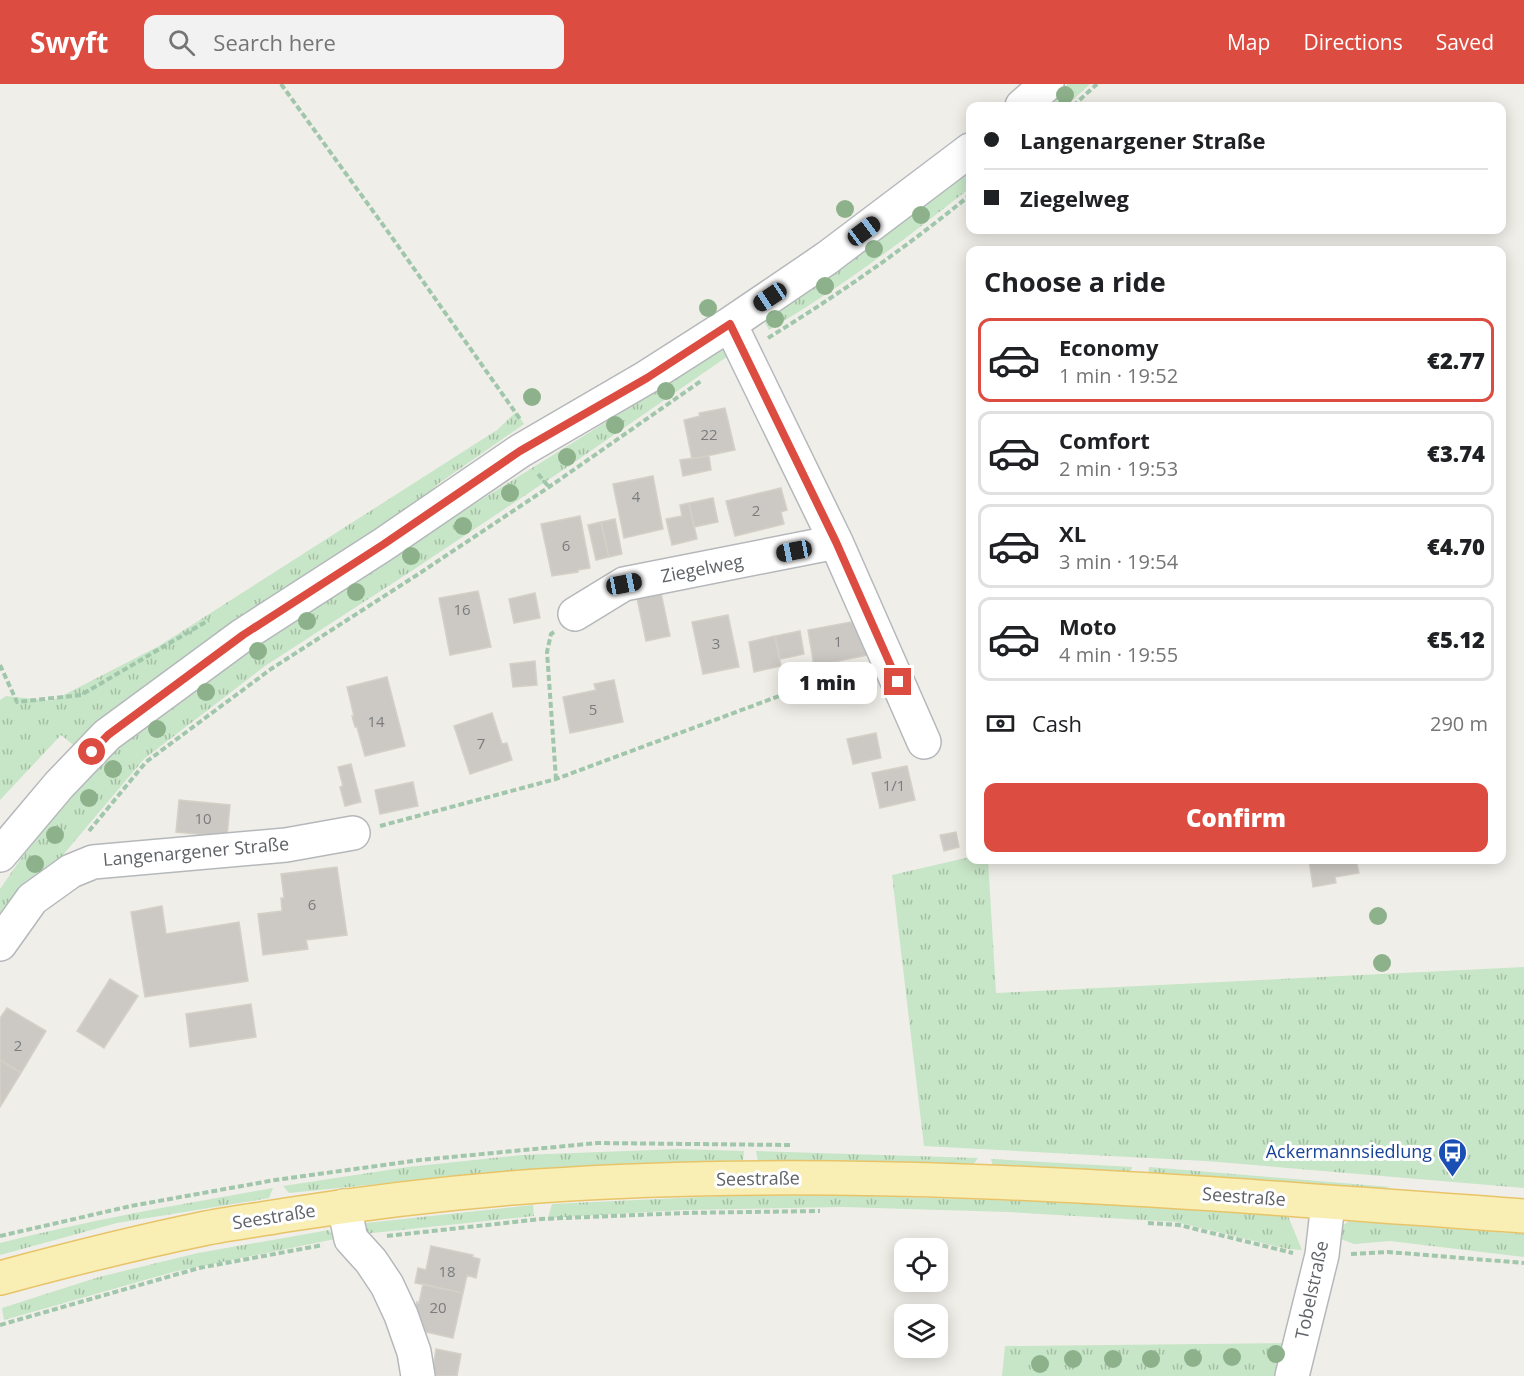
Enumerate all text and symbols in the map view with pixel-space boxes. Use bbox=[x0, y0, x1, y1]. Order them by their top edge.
search box bbox=[144, 15, 564, 69]
text: Swyft bbox=[30, 23, 108, 61]
icon: search bbox=[165, 26, 198, 59]
text: Search here bbox=[213, 27, 336, 57]
text: Map bbox=[1227, 28, 1270, 56]
text: Directions bbox=[1303, 28, 1403, 56]
text: Saved bbox=[1436, 28, 1494, 56]
text: Langenargener Straße bbox=[1020, 125, 1266, 155]
text: Ziegelweg bbox=[1020, 183, 1129, 213]
car bbox=[844, 213, 884, 249]
text: Choose a ride bbox=[984, 263, 1166, 300]
car bbox=[750, 279, 790, 315]
text: Economy bbox=[1059, 332, 1158, 362]
icon: car bbox=[987, 333, 1041, 387]
text: €2.77 bbox=[1427, 345, 1485, 375]
text: 1 min · 19:52 bbox=[1059, 362, 1178, 389]
house number: 22 bbox=[700, 424, 718, 444]
text: Comfort bbox=[1059, 425, 1150, 455]
icon: car bbox=[987, 426, 1041, 480]
text: €3.74 bbox=[1427, 438, 1485, 468]
text: 2 min · 19:53 bbox=[1059, 455, 1178, 482]
house number: 4 bbox=[632, 486, 641, 506]
house number: 2 bbox=[752, 500, 760, 520]
text: XL bbox=[1059, 518, 1086, 548]
icon: car bbox=[987, 519, 1041, 573]
text: €4.70 bbox=[1427, 531, 1485, 561]
house number: 6 bbox=[562, 535, 570, 555]
car bbox=[775, 539, 813, 563]
street label: Ziegelweg bbox=[659, 548, 745, 588]
text: 3 min · 19:54 bbox=[1059, 548, 1178, 575]
car bbox=[605, 572, 643, 596]
house number: 16 bbox=[453, 599, 471, 619]
text: Moto bbox=[1059, 611, 1117, 641]
icon: car bbox=[987, 612, 1041, 666]
text: €5.12 bbox=[1427, 624, 1485, 654]
house number: 1 bbox=[834, 631, 842, 651]
house number: 3 bbox=[712, 633, 720, 653]
text: 4 min · 19:55 bbox=[1059, 641, 1178, 668]
callout: 1 min bbox=[778, 661, 877, 703]
route end bbox=[884, 668, 911, 695]
text: 1 min bbox=[799, 669, 856, 696]
house number: 5 bbox=[589, 699, 597, 719]
icon: cash bbox=[984, 707, 1017, 740]
text: Cash bbox=[1032, 708, 1082, 738]
text: 290 m bbox=[1430, 710, 1488, 737]
house number: 14 bbox=[367, 711, 385, 731]
house number: 7 bbox=[477, 733, 485, 753]
route start bbox=[78, 738, 105, 765]
house number: 1/1 bbox=[883, 775, 905, 795]
button: Confirm bbox=[984, 783, 1488, 852]
house number: 10 bbox=[194, 808, 212, 828]
street label: Langenargener Straße bbox=[102, 831, 290, 871]
house number: 6 bbox=[308, 894, 316, 914]
house number: 2 bbox=[14, 1035, 22, 1055]
bus stop icon: Ackermannsiedlung bbox=[1437, 1136, 1469, 1178]
place label: Ackermannsiedlung bbox=[1266, 1139, 1432, 1163]
street label: Seestraße bbox=[716, 1165, 800, 1191]
street label: Seestraße bbox=[1201, 1181, 1287, 1211]
street label: Seestraße bbox=[231, 1198, 317, 1234]
map controls bbox=[894, 1238, 948, 1358]
button: locate bbox=[894, 1238, 948, 1292]
street label: Tobelstraße bbox=[1289, 1238, 1333, 1341]
house number: 18 bbox=[438, 1261, 456, 1281]
house number: 20 bbox=[429, 1297, 447, 1317]
button: layers bbox=[894, 1304, 948, 1358]

